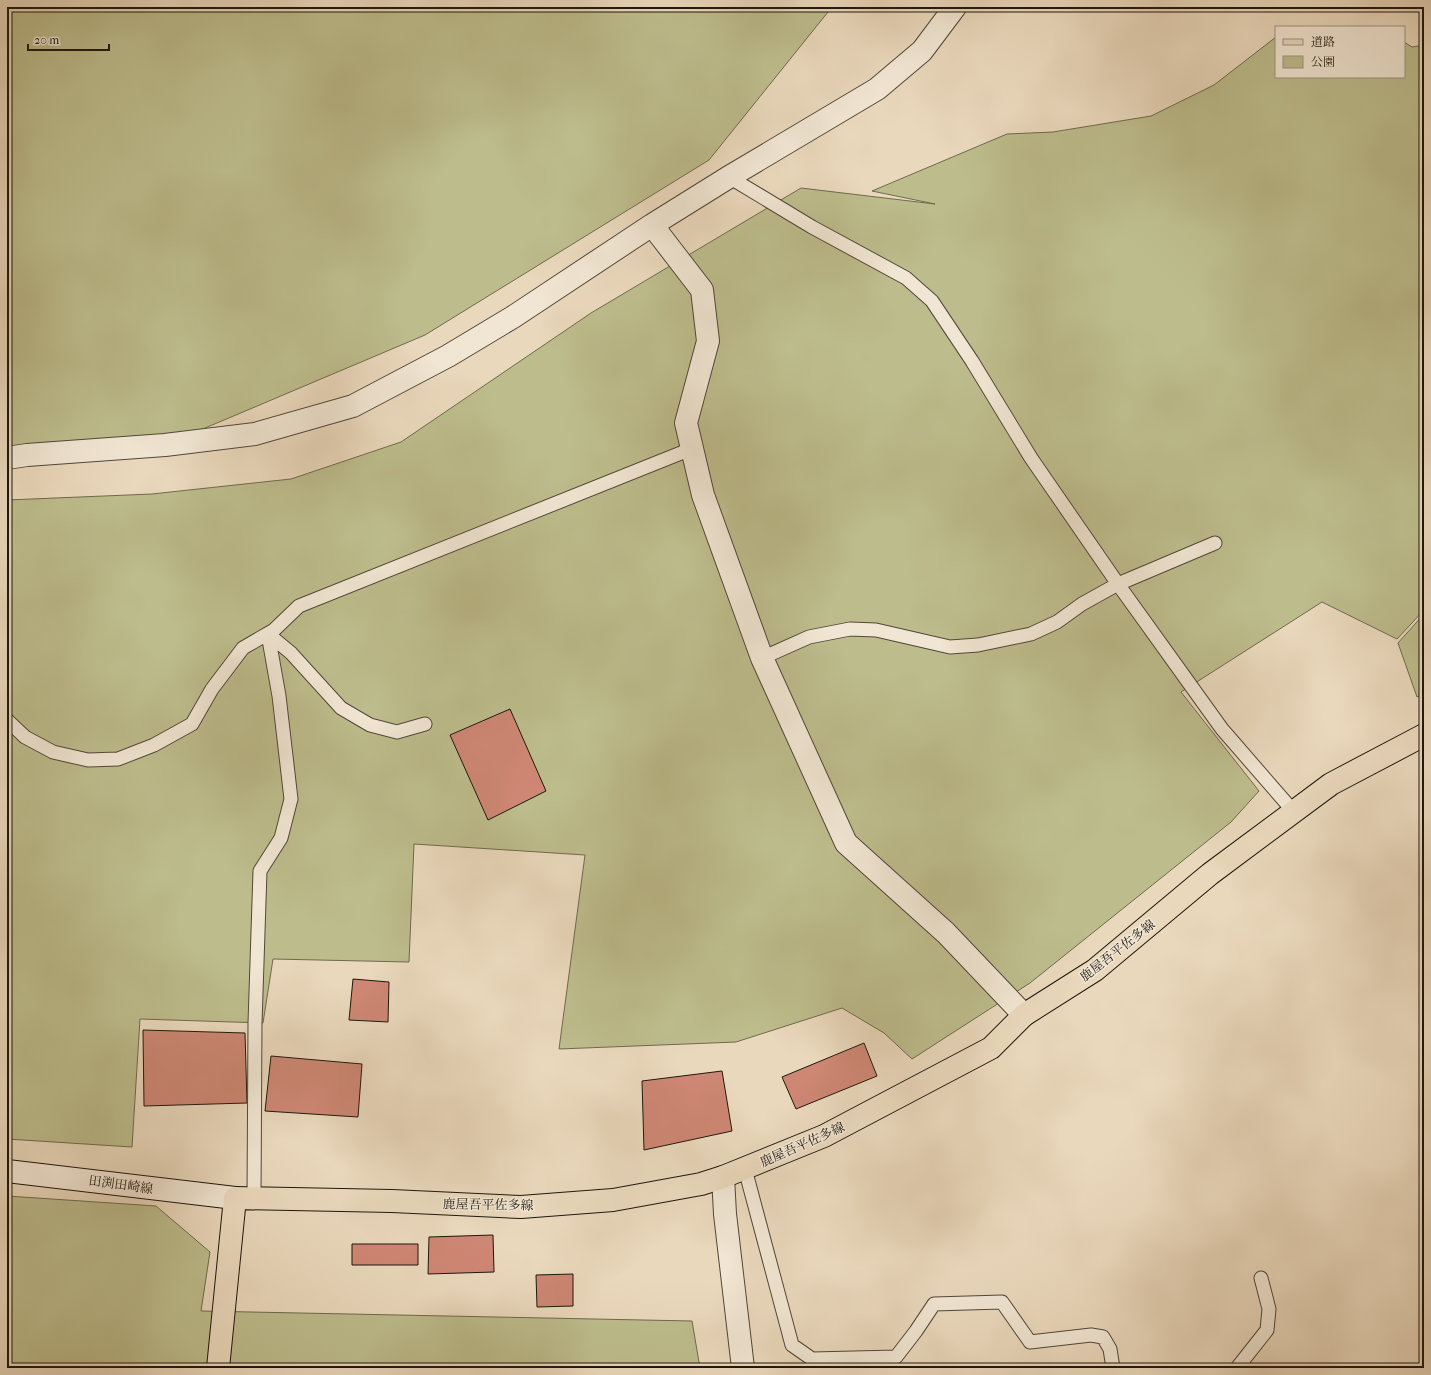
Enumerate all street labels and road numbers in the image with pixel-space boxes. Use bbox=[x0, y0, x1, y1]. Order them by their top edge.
street label: 鹿屋吾平佐多線 bbox=[1077, 916, 1158, 984]
street label: 鹿屋吾平佐多線 bbox=[758, 1119, 847, 1170]
street label: 田渕田崎線 bbox=[88, 1173, 154, 1196]
street label: 鹿屋吾平佐多線 bbox=[442, 1196, 534, 1213]

